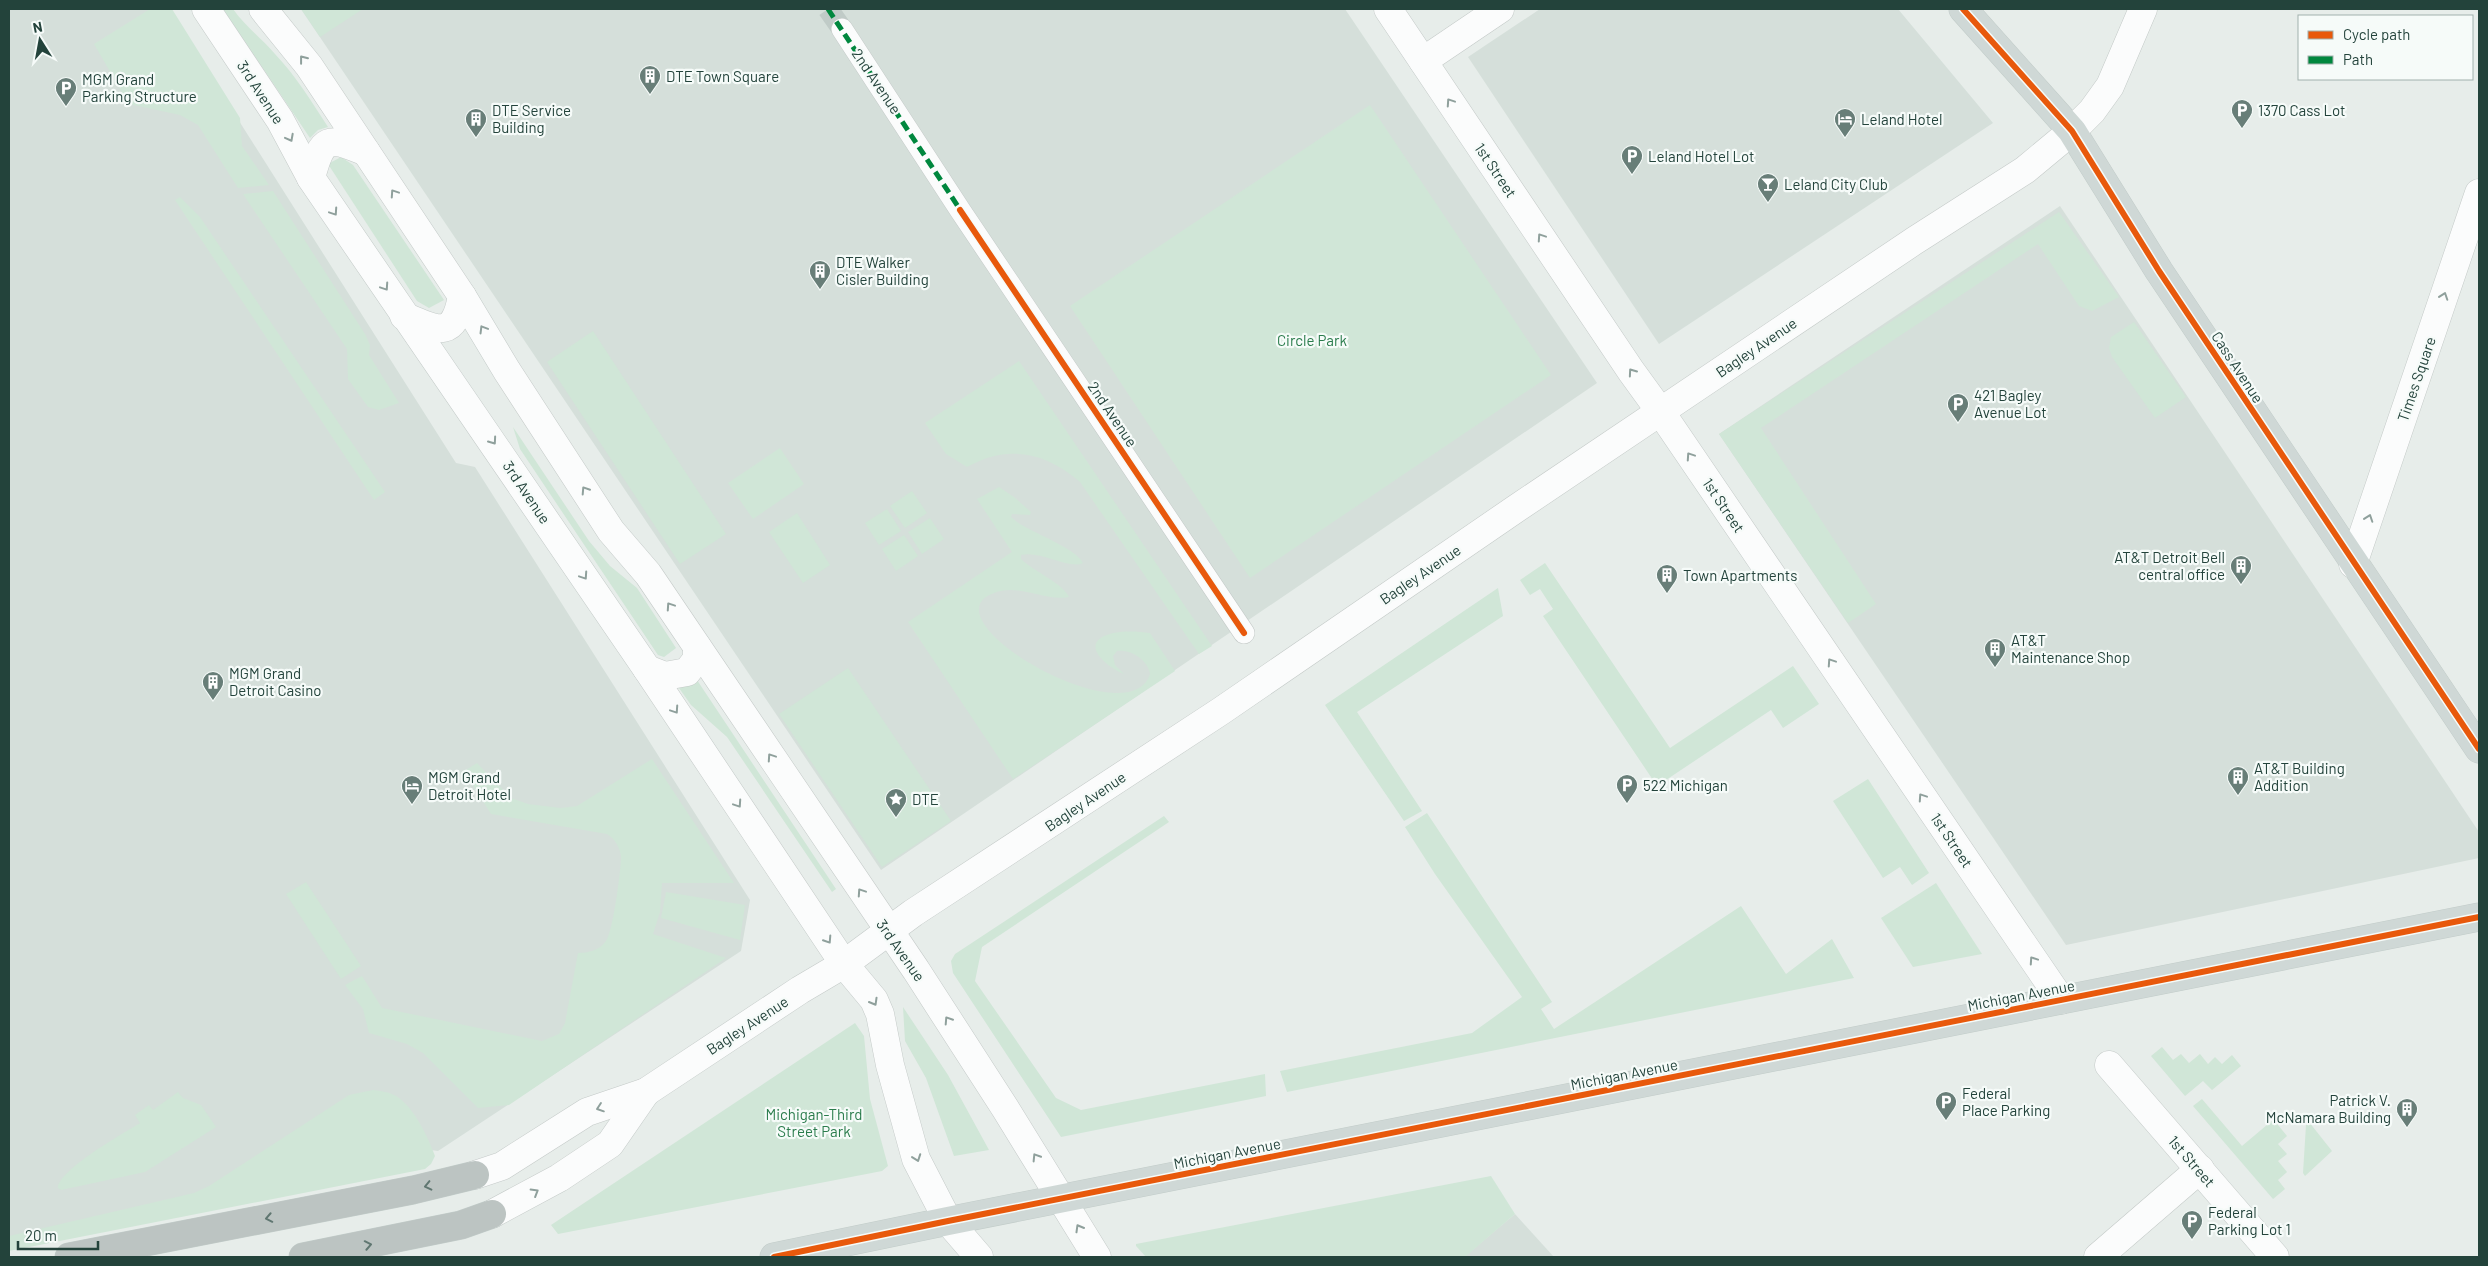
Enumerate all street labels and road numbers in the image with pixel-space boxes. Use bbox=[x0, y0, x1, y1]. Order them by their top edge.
street label: 2nd Avenue bbox=[849, 45, 905, 117]
street label: 3rd Avenue bbox=[234, 57, 288, 127]
street label: 1st Street bbox=[1471, 139, 1521, 201]
street label: Bagley Avenue bbox=[1712, 313, 1800, 381]
street label: Cass Avenue bbox=[2208, 328, 2268, 406]
street label: Times Square bbox=[2393, 334, 2439, 424]
street label: 2nd Avenue bbox=[1085, 378, 1141, 450]
street label: 3rd Avenue bbox=[499, 457, 555, 527]
street label: 1st Street bbox=[1699, 474, 1749, 536]
street label: Bagley Avenue bbox=[1376, 540, 1464, 608]
street label: Bagley Avenue bbox=[1041, 767, 1129, 835]
street label: 1st Street bbox=[1927, 809, 1977, 871]
street label: 3rd Avenue bbox=[873, 915, 929, 985]
street label: Michigan Avenue bbox=[1966, 976, 2076, 1014]
street label: Bagley Avenue bbox=[703, 992, 791, 1058]
street label: Michigan Avenue bbox=[1569, 1055, 1679, 1093]
street label: 1st Street bbox=[2165, 1132, 2219, 1190]
street label: Michigan Avenue bbox=[1172, 1134, 1282, 1172]

